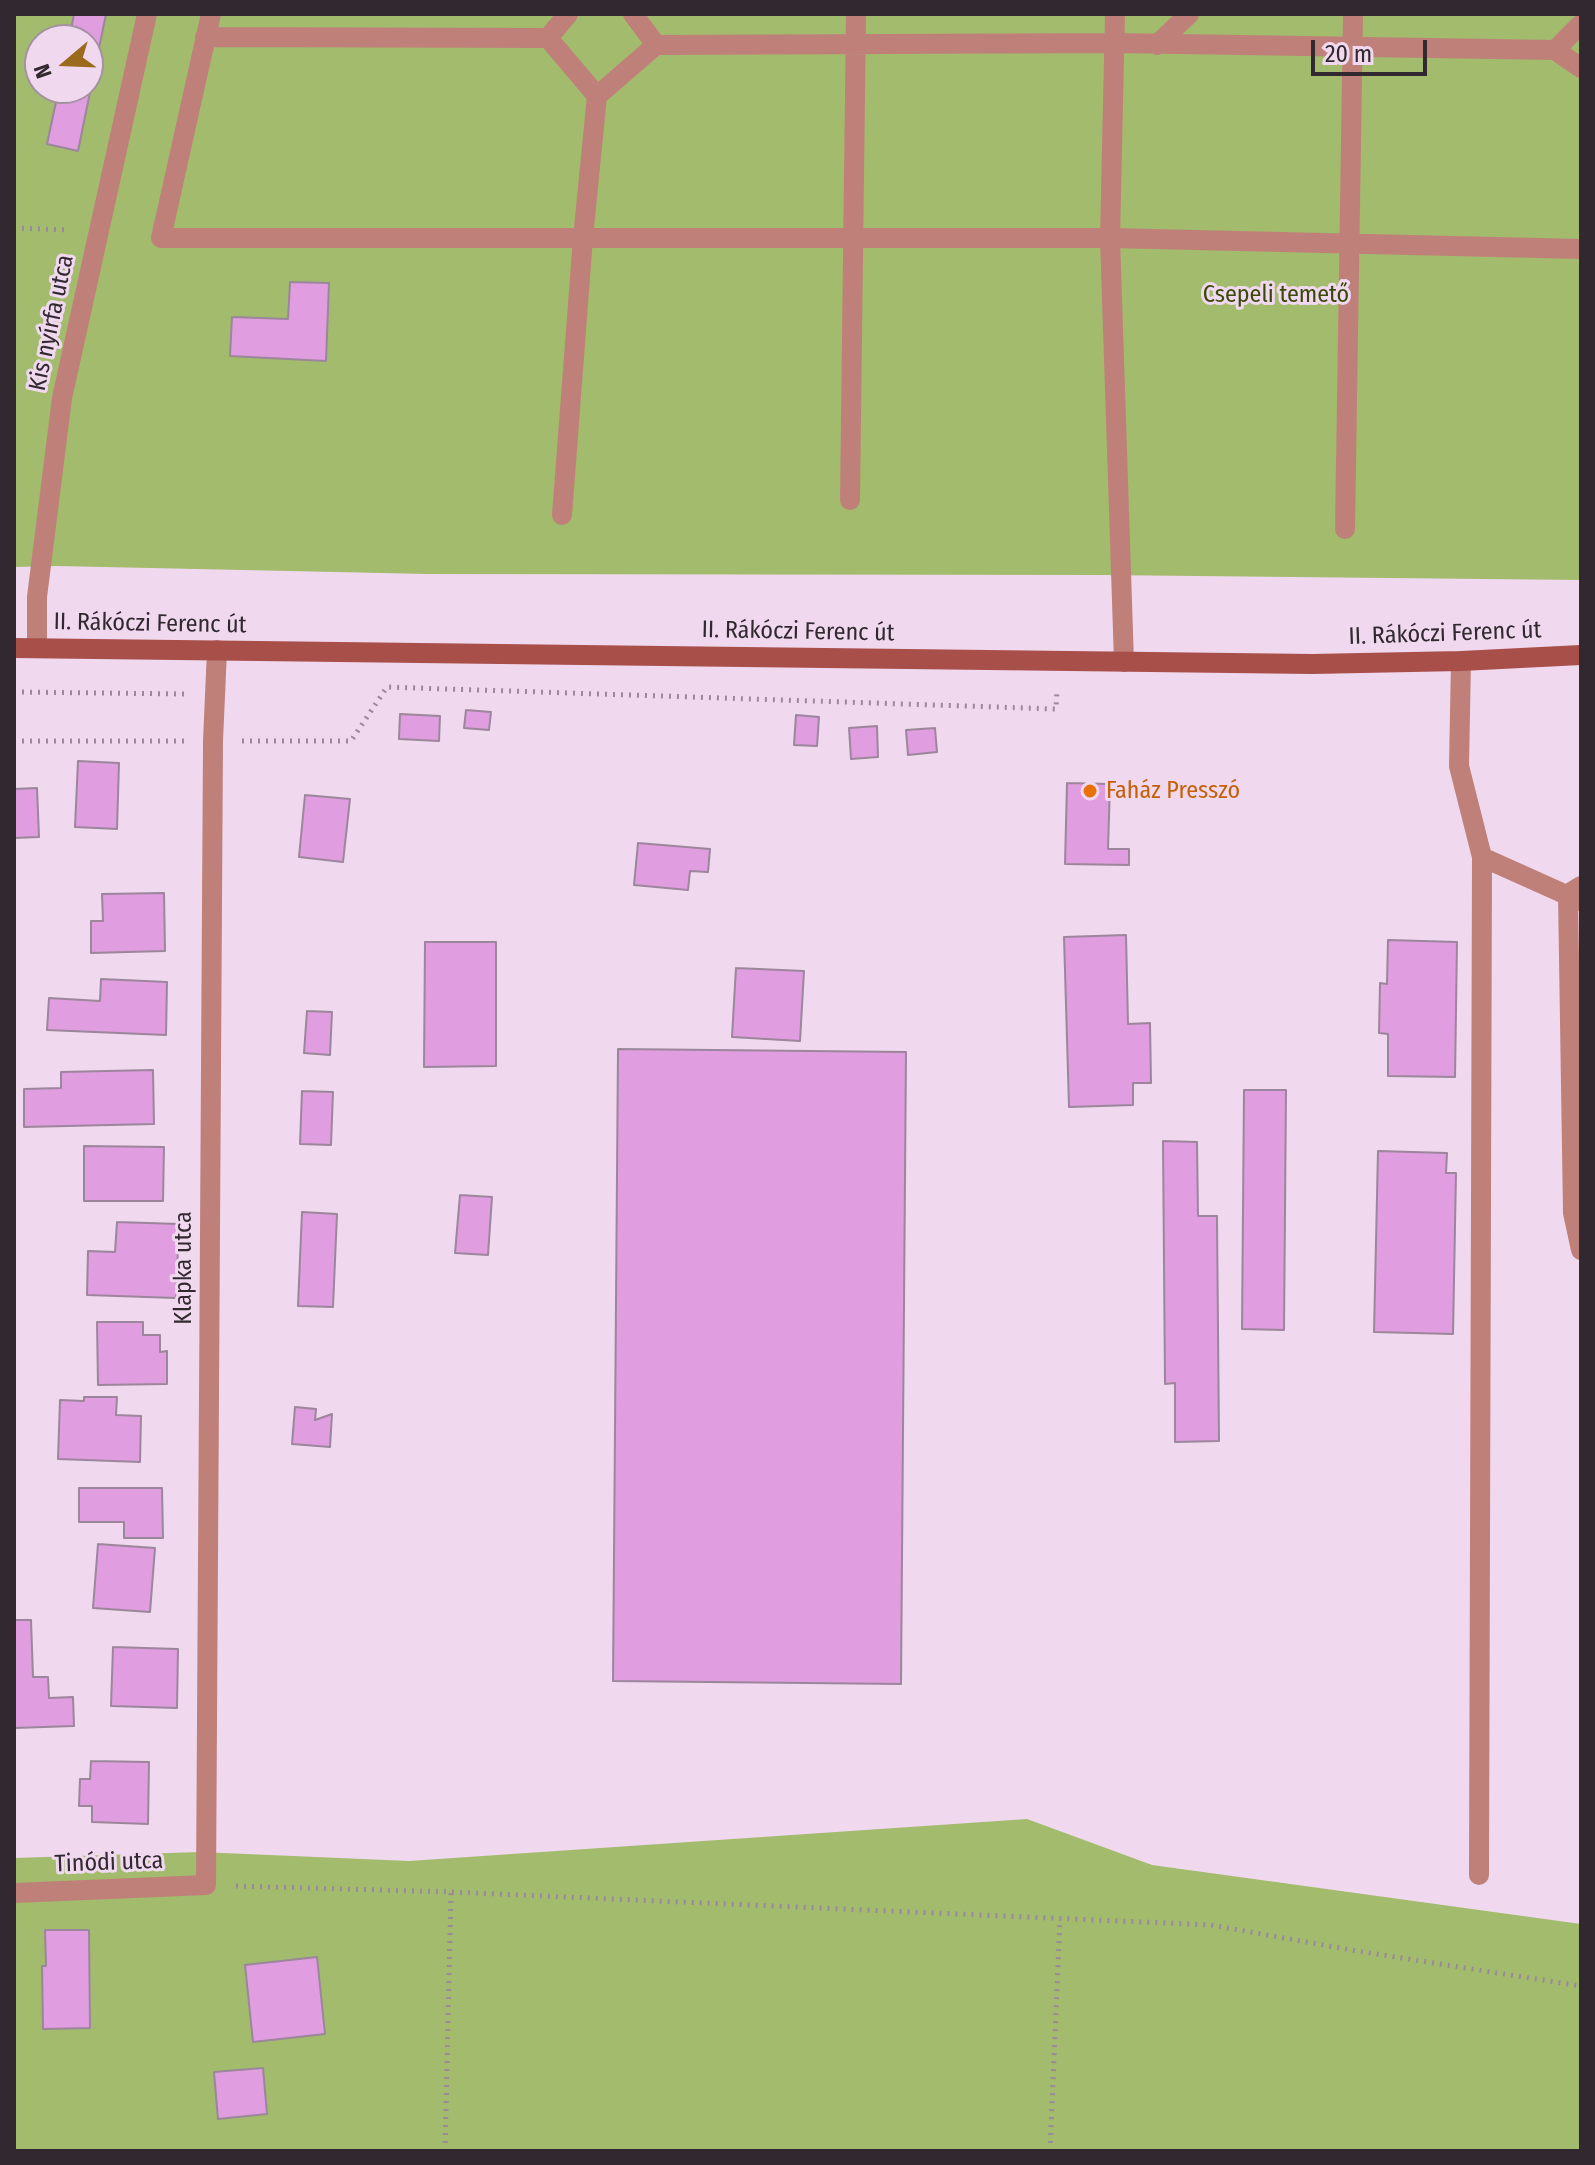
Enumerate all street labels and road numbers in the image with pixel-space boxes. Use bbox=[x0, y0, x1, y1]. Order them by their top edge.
street label: Kis nyírfa utca bbox=[24, 252, 80, 394]
street label: II. Rákóczi Ferenc út bbox=[53, 608, 247, 640]
street label: II. Rákóczi Ferenc út bbox=[701, 616, 895, 648]
street label: II. Rákóczi Ferenc út bbox=[1348, 616, 1542, 652]
street label: Klapka utca bbox=[170, 1211, 198, 1325]
street label: Tinódi utca bbox=[54, 1847, 164, 1879]

